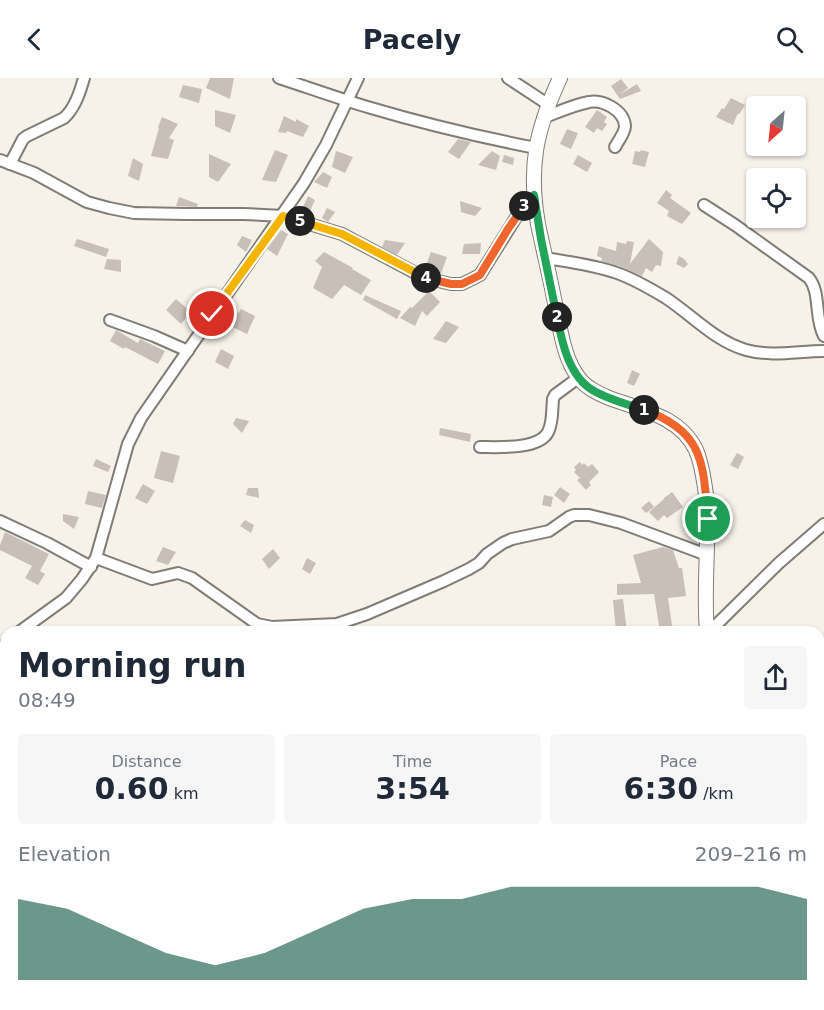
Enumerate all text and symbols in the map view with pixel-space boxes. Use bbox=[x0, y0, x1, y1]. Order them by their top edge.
icon: back bbox=[18, 23, 51, 56]
icon: search bbox=[773, 23, 806, 56]
text: Pacely bbox=[363, 24, 461, 55]
north arrow bbox=[746, 96, 806, 156]
map controls bbox=[746, 96, 806, 228]
button: locate bbox=[746, 168, 806, 228]
pin: 3 bbox=[509, 191, 539, 221]
text: 3 bbox=[518, 196, 530, 215]
pin: 5 bbox=[285, 206, 315, 236]
text: 5 bbox=[294, 211, 306, 230]
pin: 4 bbox=[411, 263, 441, 293]
text: 4 bbox=[420, 268, 432, 287]
pin bbox=[186, 288, 237, 339]
icon: check bbox=[195, 297, 228, 330]
pin: 2 bbox=[542, 302, 572, 332]
text: 2 bbox=[551, 307, 563, 326]
pin: 1 bbox=[629, 395, 659, 425]
text: 1 bbox=[638, 400, 650, 419]
pin bbox=[682, 493, 733, 544]
icon: arrive bbox=[691, 502, 724, 535]
text: Morning run bbox=[18, 646, 246, 685]
button: share bbox=[744, 646, 807, 709]
text: 08:49 bbox=[18, 688, 76, 712]
text: Distance bbox=[112, 752, 181, 771]
text: Time bbox=[393, 752, 432, 771]
text: Pace bbox=[660, 752, 697, 771]
text: 0.60 bbox=[95, 771, 169, 806]
text: 3:54 bbox=[375, 771, 450, 806]
text: 6:30 bbox=[624, 771, 698, 806]
text: km bbox=[169, 784, 198, 803]
text: /km bbox=[698, 784, 733, 803]
text: Elevation bbox=[18, 842, 111, 866]
text: 209–216 m bbox=[695, 842, 807, 866]

